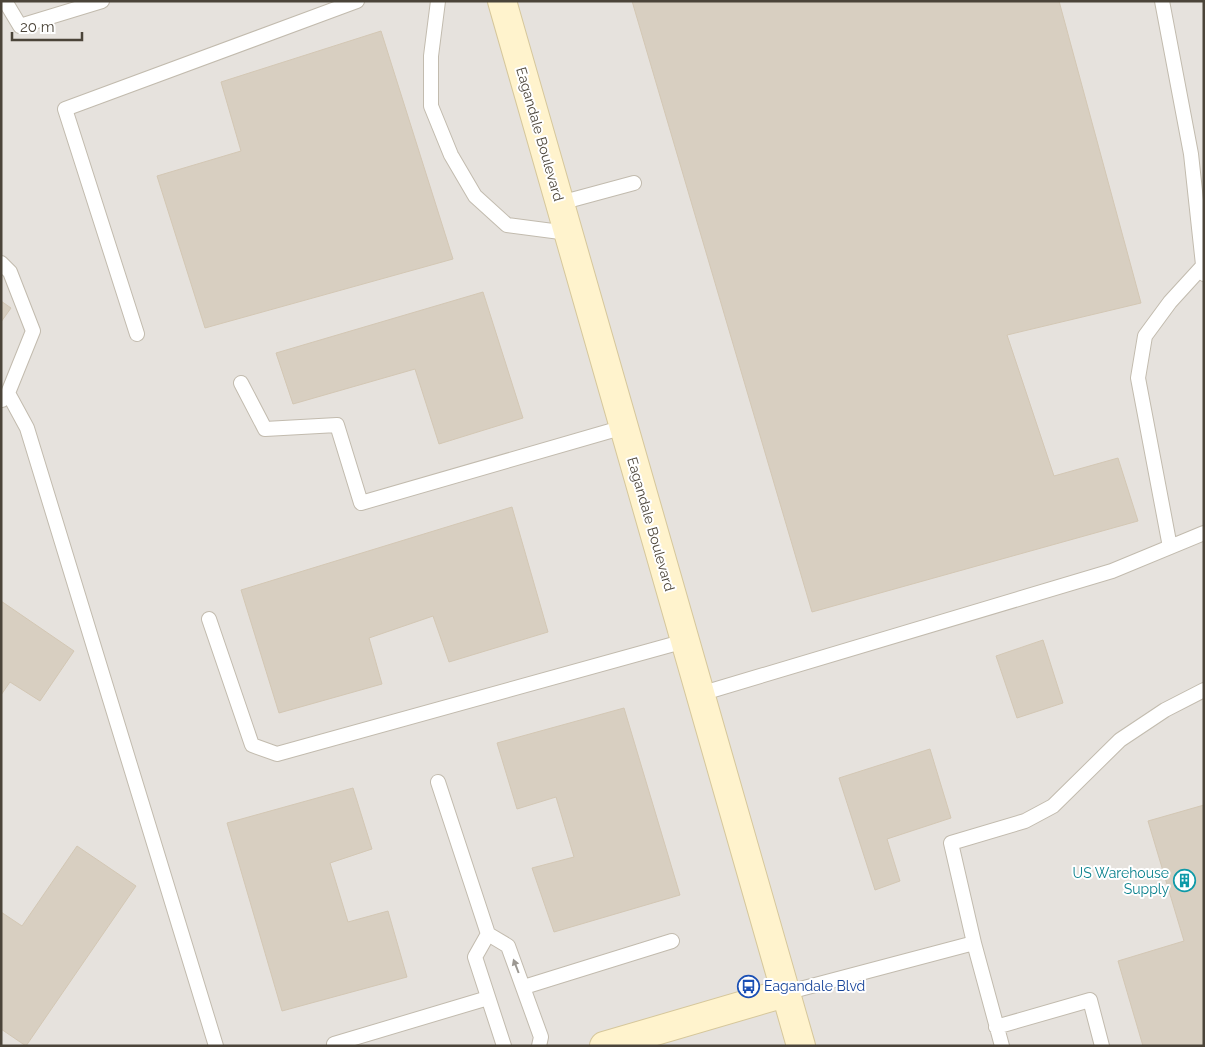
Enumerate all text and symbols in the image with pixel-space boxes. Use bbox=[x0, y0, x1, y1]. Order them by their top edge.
scale bar bbox=[12, 10, 82, 42]
text: 20 m bbox=[20, 18, 55, 36]
street label: Eagandale Boulevard bbox=[513, 65, 567, 203]
street label: Eagandale Boulevard bbox=[624, 455, 678, 593]
place label: US Warehouse Supply bbox=[1073, 865, 1169, 897]
building icon: US Warehouse Supply bbox=[1173, 869, 1197, 893]
one-way arrow bbox=[512, 959, 519, 974]
bus stop icon: Eagandale Blvd bbox=[736, 974, 760, 998]
place label: Eagandale Blvd bbox=[764, 978, 865, 994]

